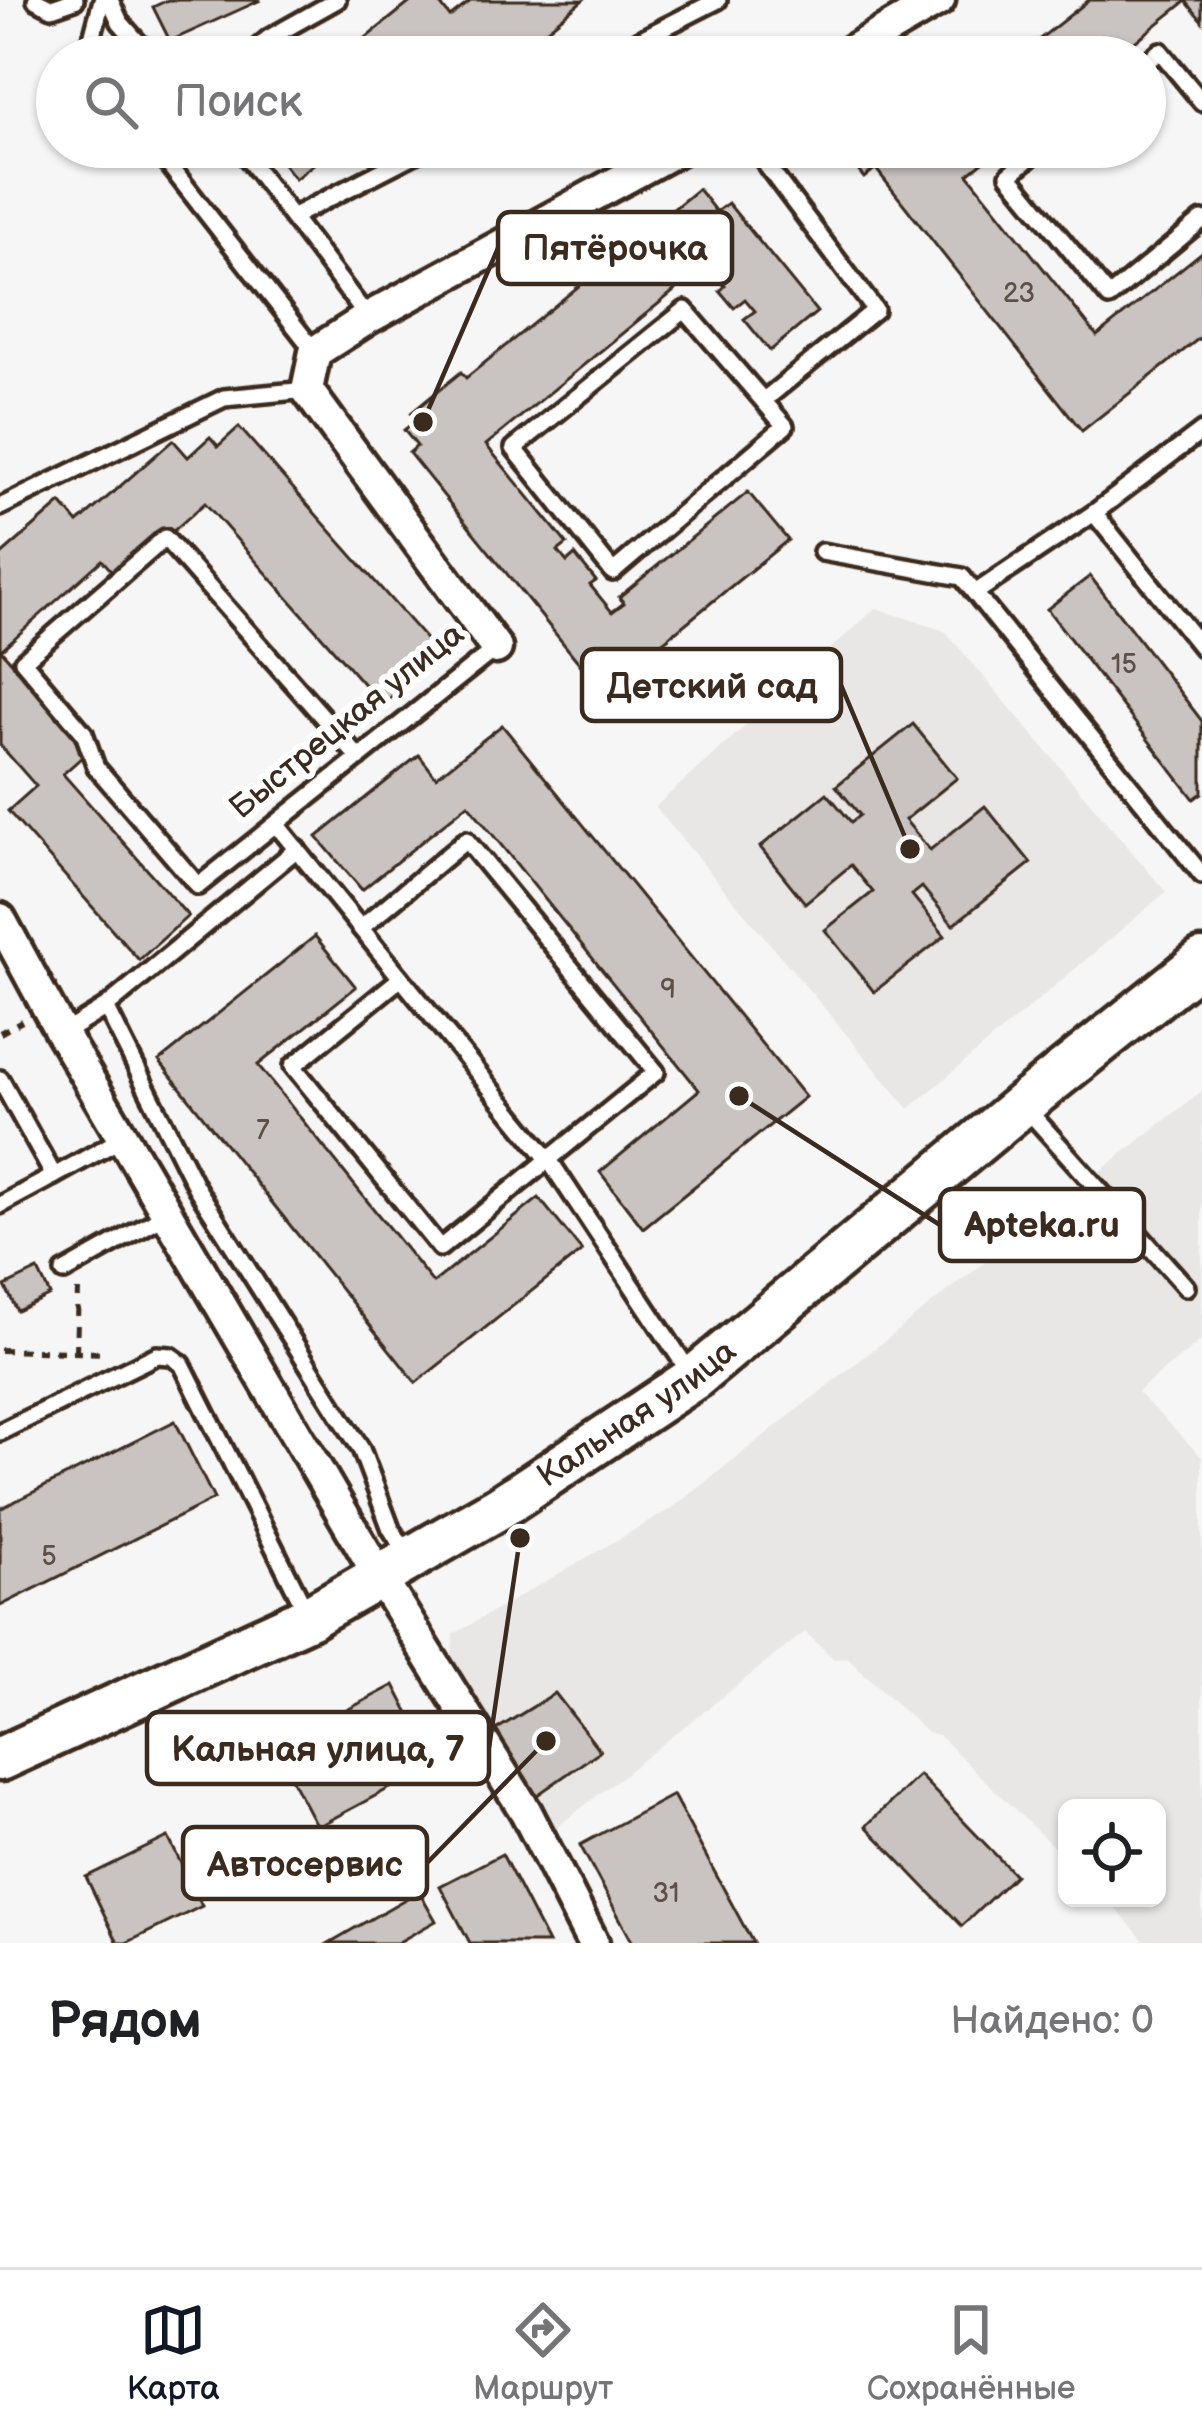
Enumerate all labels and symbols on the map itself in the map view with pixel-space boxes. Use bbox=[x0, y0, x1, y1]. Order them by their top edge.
callout: Пятёрочка bbox=[498, 212, 732, 284]
text: Пятёрочка bbox=[522, 228, 709, 271]
house number: 23 bbox=[1003, 278, 1035, 310]
street label: Быстрецкая улица bbox=[222, 614, 472, 828]
callout: Детский сад bbox=[582, 649, 841, 721]
house number: 15 bbox=[1111, 649, 1137, 681]
text: Детский сад bbox=[607, 666, 818, 709]
house number: 9 bbox=[660, 974, 676, 1006]
house number: 7 bbox=[256, 1115, 270, 1147]
callout: Apteka.ru bbox=[940, 1189, 1144, 1261]
text: Apteka.ru bbox=[963, 1205, 1120, 1248]
street label: Кальная улица bbox=[530, 1331, 744, 1496]
house number: 5 bbox=[41, 1541, 57, 1573]
callout: Кальная улица, 7 bbox=[147, 1712, 489, 1784]
text: Кальная улица, 7 bbox=[171, 1729, 465, 1772]
callout: Автосервис bbox=[183, 1827, 427, 1899]
text: Автосервис bbox=[206, 1844, 403, 1887]
house number: 31 bbox=[652, 1878, 680, 1910]

